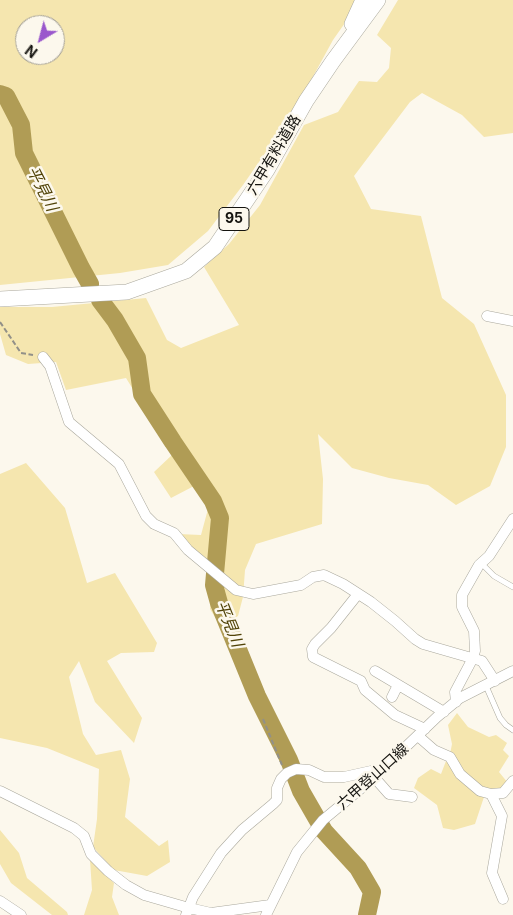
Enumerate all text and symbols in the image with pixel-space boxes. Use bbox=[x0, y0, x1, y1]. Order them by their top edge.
north arrow bbox=[15, 15, 65, 65]
text: N bbox=[22, 42, 41, 62]
street label: 六甲有料道路 bbox=[243, 112, 305, 198]
water label: 平見川 bbox=[23, 163, 61, 215]
road number: 95 bbox=[219, 208, 249, 230]
water label: 平見川 bbox=[211, 598, 247, 650]
street label: 六甲登山口線 bbox=[334, 740, 412, 814]

